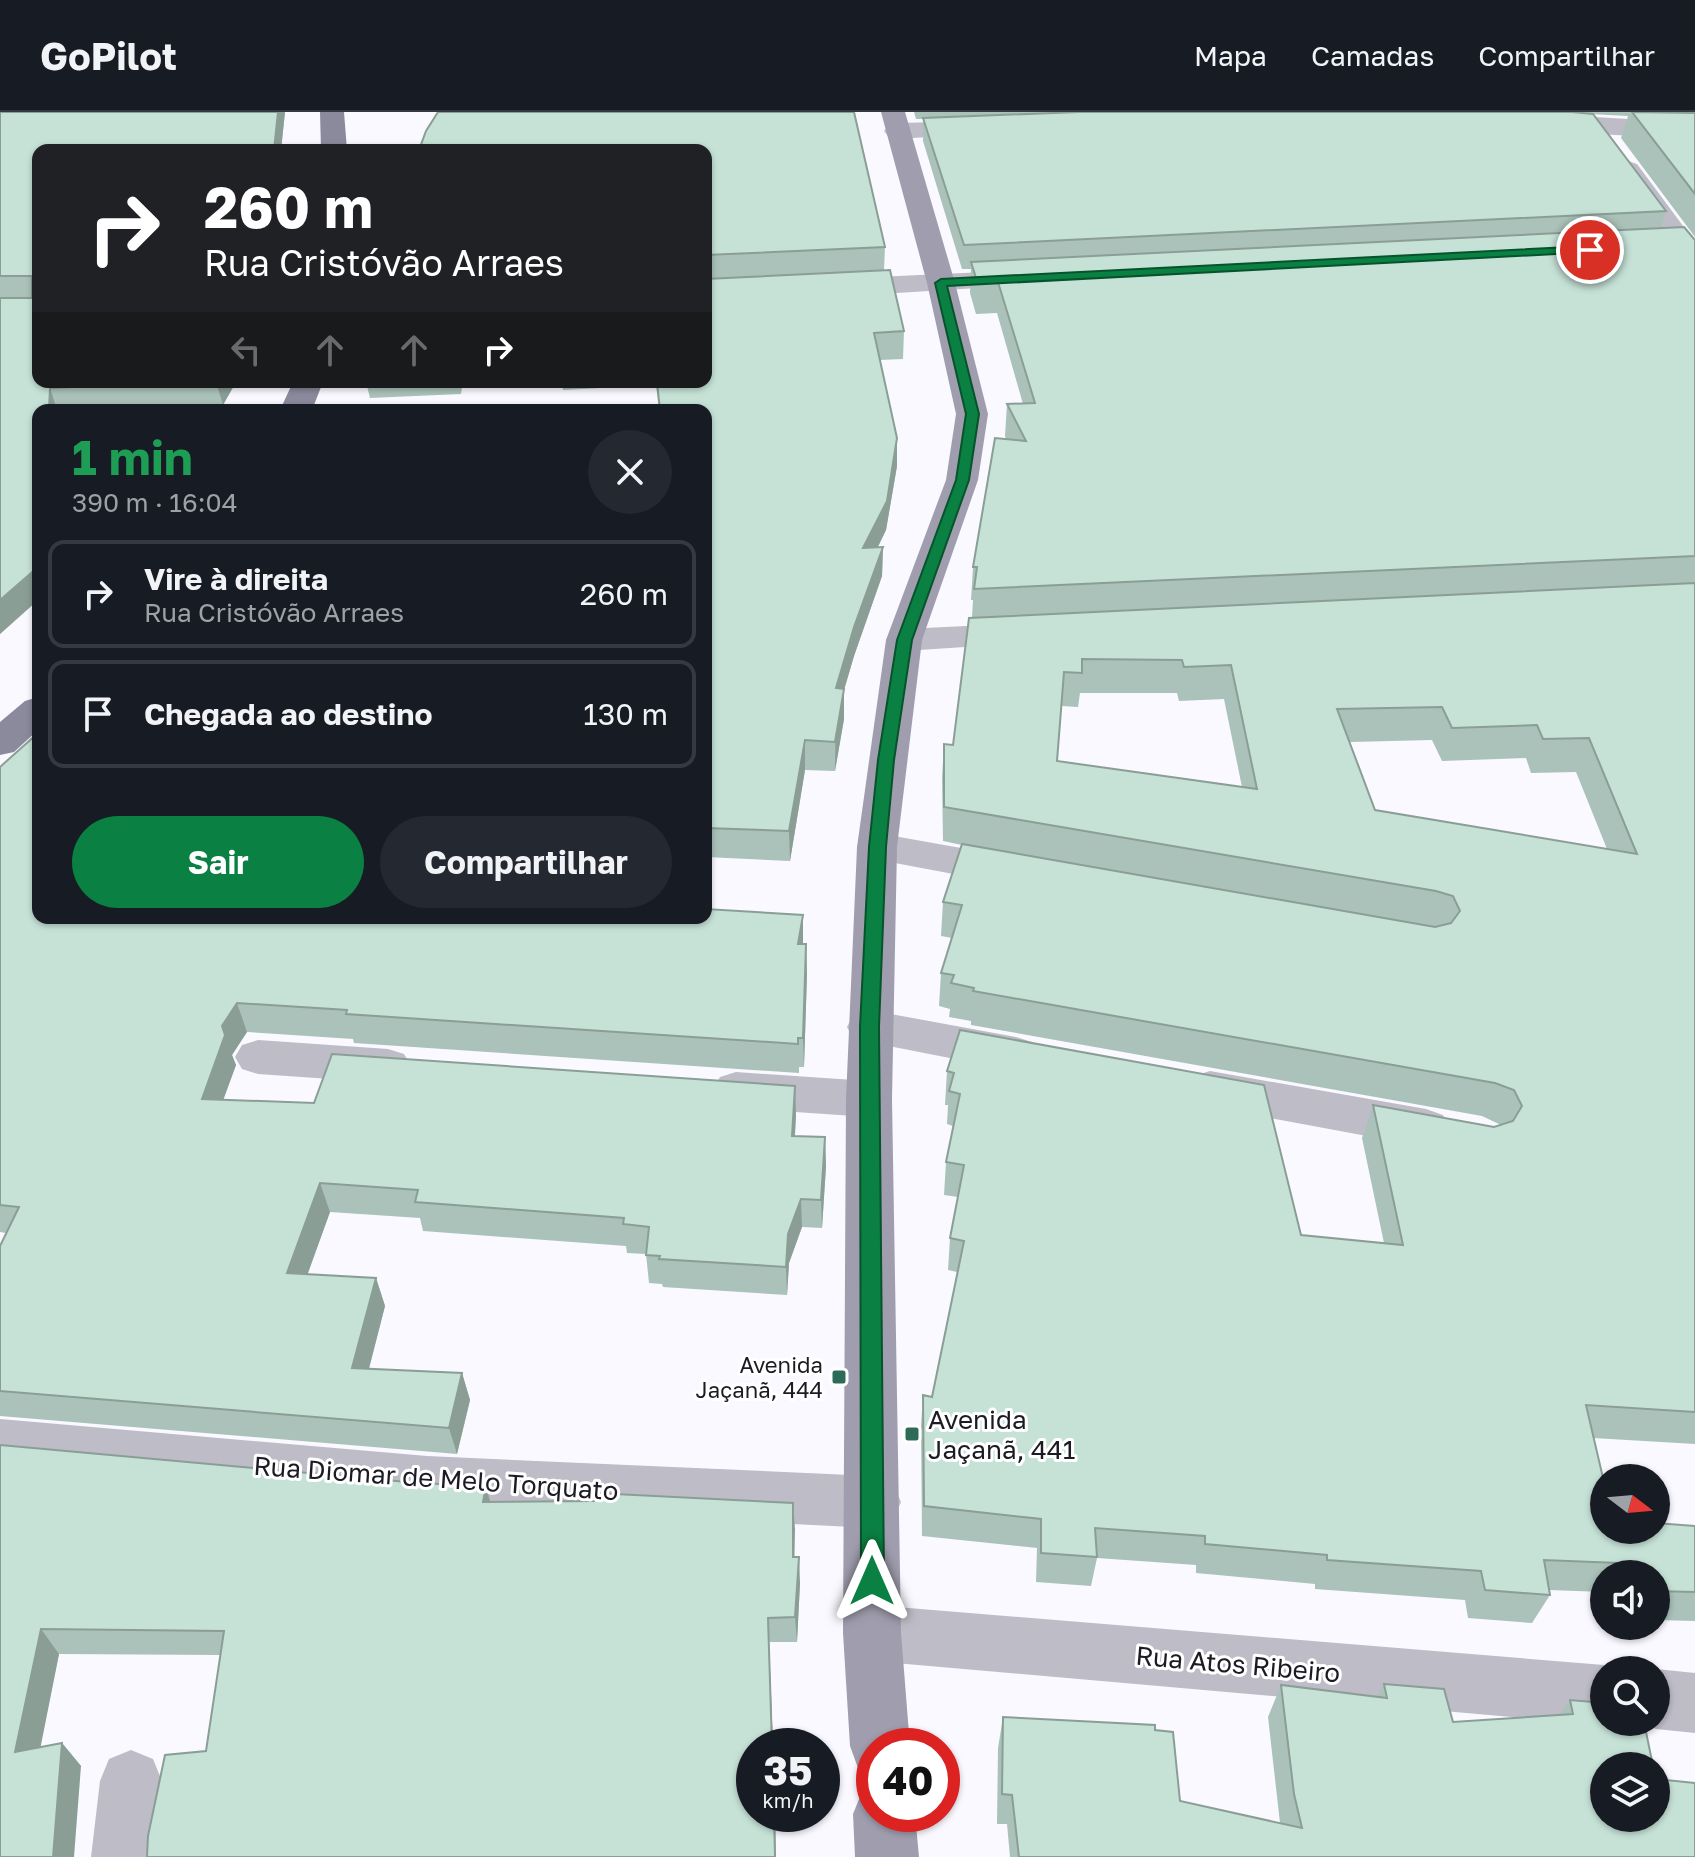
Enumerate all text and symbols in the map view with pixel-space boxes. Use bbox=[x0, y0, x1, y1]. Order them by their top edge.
text: GoPilot bbox=[40, 33, 177, 78]
text: Mapa bbox=[1194, 39, 1267, 72]
text: Camadas bbox=[1311, 39, 1434, 72]
text: Compartilhar bbox=[1478, 39, 1655, 72]
text: 260 m bbox=[204, 173, 373, 240]
icon: right bbox=[72, 176, 176, 280]
pin bbox=[1556, 216, 1624, 284]
icon: arrive bbox=[1568, 228, 1612, 272]
text: Rua Cristóvão Arraes bbox=[204, 241, 564, 284]
icon: left bbox=[224, 328, 268, 372]
icon: ahead bbox=[308, 328, 352, 372]
icon: ahead bbox=[392, 328, 436, 372]
icon: right bbox=[476, 328, 520, 372]
text: 1 min bbox=[72, 428, 193, 486]
button: close bbox=[588, 430, 672, 514]
text: 390 m · 16:04 bbox=[72, 487, 238, 518]
text: Vire à direita bbox=[144, 561, 328, 597]
icon: right bbox=[76, 572, 120, 616]
text: 260 m bbox=[580, 576, 668, 612]
text: Rua Cristóvão Arraes bbox=[144, 597, 404, 628]
icon: arrive bbox=[76, 692, 120, 736]
text: Chegada ao destino bbox=[144, 696, 432, 732]
text: 130 m bbox=[583, 696, 668, 732]
button: Sair bbox=[72, 816, 364, 908]
button: Compartilhar bbox=[380, 816, 672, 908]
place label: Avenida Jaçanã, 444 bbox=[696, 1351, 823, 1403]
marker: Avenida Jaçanã, 444 bbox=[830, 1368, 848, 1386]
place label: Avenida Jaçanã, 441 bbox=[928, 1404, 1075, 1465]
marker: Avenida Jaçanã, 441 bbox=[903, 1425, 921, 1443]
street label: Rua Diomar de Melo Torquato bbox=[252, 1450, 620, 1506]
north arrow bbox=[1590, 1464, 1670, 1544]
map controls bbox=[1590, 1464, 1670, 1832]
position arrow bbox=[830, 1539, 914, 1623]
button: sound bbox=[1590, 1560, 1670, 1640]
street label: Rua Atos Ribeiro bbox=[1135, 1640, 1341, 1688]
button: search bbox=[1590, 1656, 1670, 1736]
speed limit sign: 40 bbox=[856, 1728, 960, 1832]
text: 35 bbox=[764, 1746, 812, 1794]
button: layers bbox=[1590, 1752, 1670, 1832]
text: km/h bbox=[763, 1788, 813, 1812]

